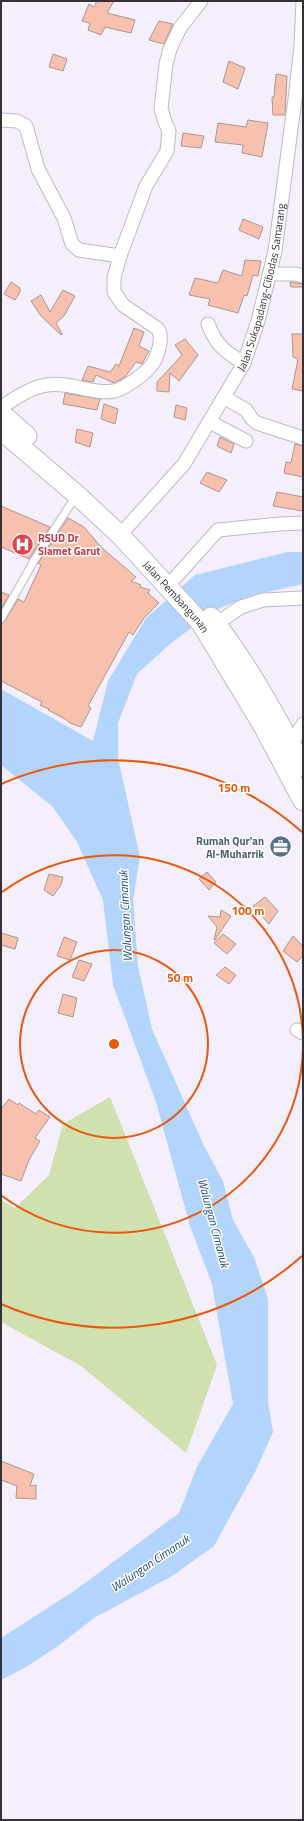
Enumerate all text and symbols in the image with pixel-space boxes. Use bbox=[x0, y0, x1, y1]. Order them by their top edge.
street label: Jalan Sukapadang-Cibodas Samarang bbox=[233, 202, 289, 374]
place label: RSUD Dr Slamet Garut bbox=[38, 530, 100, 559]
hospital icon: RSUD Dr Slamet Garut bbox=[9, 531, 35, 557]
street label: Jalan Pembangunan bbox=[139, 557, 213, 636]
text: 150 m bbox=[218, 778, 250, 797]
place label: Rumah Qur'an Al-Muharrik bbox=[196, 833, 264, 862]
office icon: Rumah Qur'an Al-Muharrik bbox=[267, 834, 293, 860]
water label: Walungan Cimanuk bbox=[113, 868, 137, 962]
text: 100 m bbox=[232, 901, 264, 920]
text: 50 m bbox=[167, 968, 193, 987]
centre of rings bbox=[107, 1037, 121, 1051]
water label: Walungan Cimanuk bbox=[193, 1176, 235, 1271]
water label: Walungan Cimanuk bbox=[107, 1529, 195, 1596]

